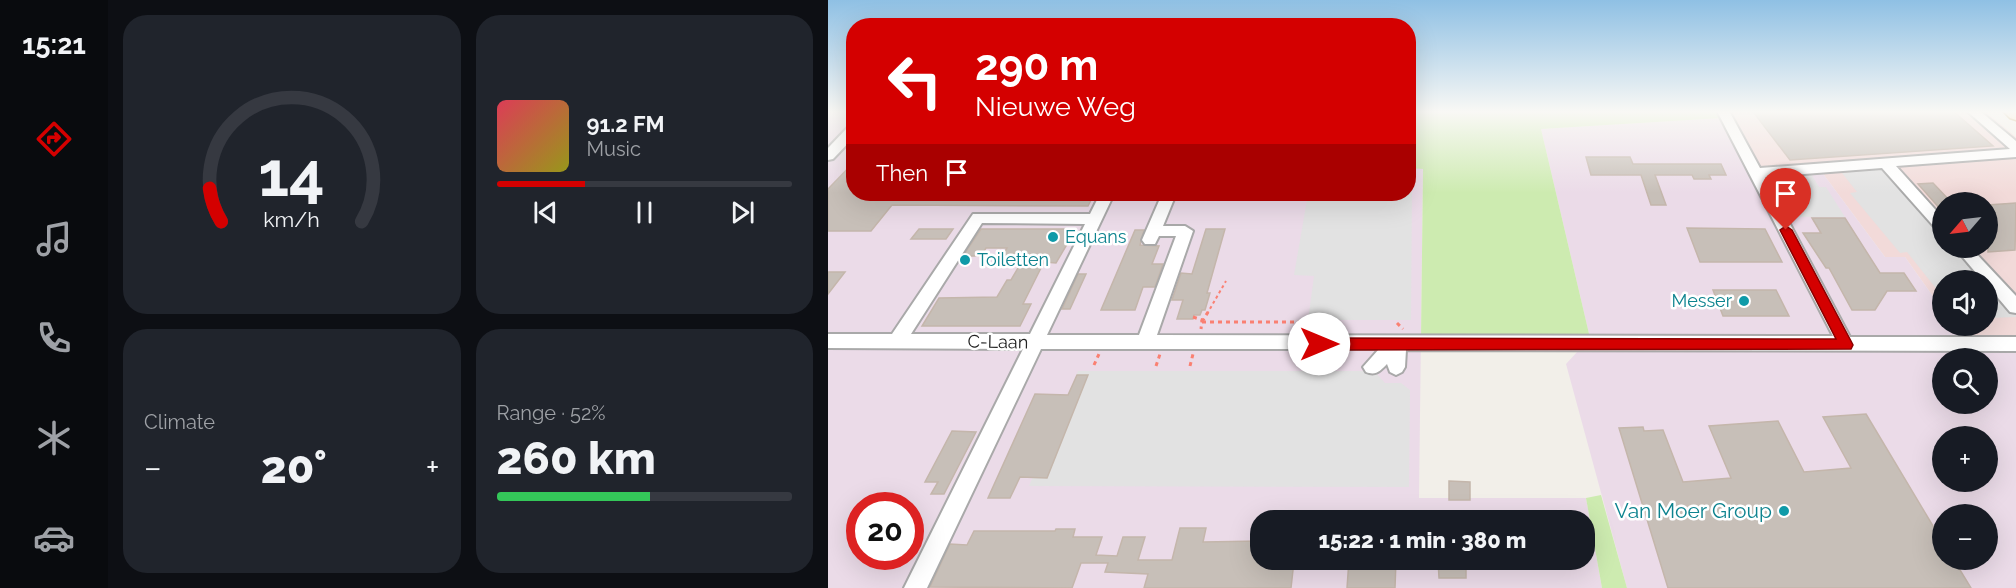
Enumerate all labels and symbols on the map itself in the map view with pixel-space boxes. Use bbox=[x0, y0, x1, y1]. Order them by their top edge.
pin bbox=[1760, 168, 1811, 230]
north arrow bbox=[1932, 192, 1998, 258]
place label: Equans bbox=[1065, 226, 1127, 247]
marker: Equans bbox=[1046, 230, 1060, 244]
place label: Toiletten bbox=[977, 249, 1049, 270]
marker: Toiletten bbox=[958, 253, 972, 267]
place label: Messer bbox=[1672, 290, 1733, 311]
marker: Messer bbox=[1737, 294, 1751, 308]
position arrow bbox=[1287, 312, 1351, 376]
street label: C-Laan bbox=[968, 330, 1028, 353]
speed limit sign: 20 bbox=[846, 492, 924, 570]
place label: Van Moer Group bbox=[1614, 498, 1772, 523]
marker: Van Moer Group bbox=[1777, 504, 1791, 518]

